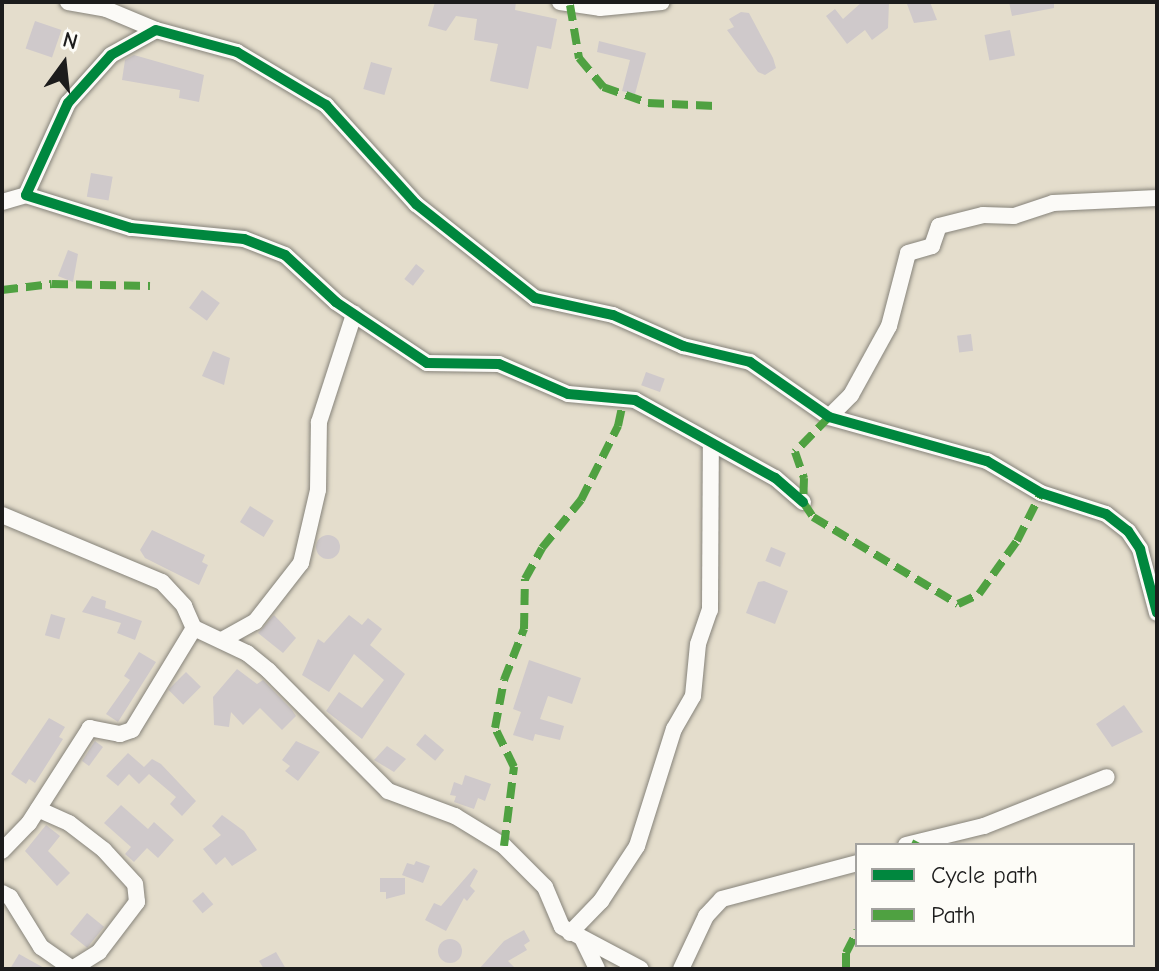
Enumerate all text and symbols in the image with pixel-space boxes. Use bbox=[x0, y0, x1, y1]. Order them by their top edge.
north arrow bbox=[24, 24, 104, 104]
text: N bbox=[60, 26, 81, 55]
legend bbox=[855, 843, 1135, 947]
text: Cycle path bbox=[931, 861, 1038, 889]
text: Path bbox=[931, 901, 976, 929]

